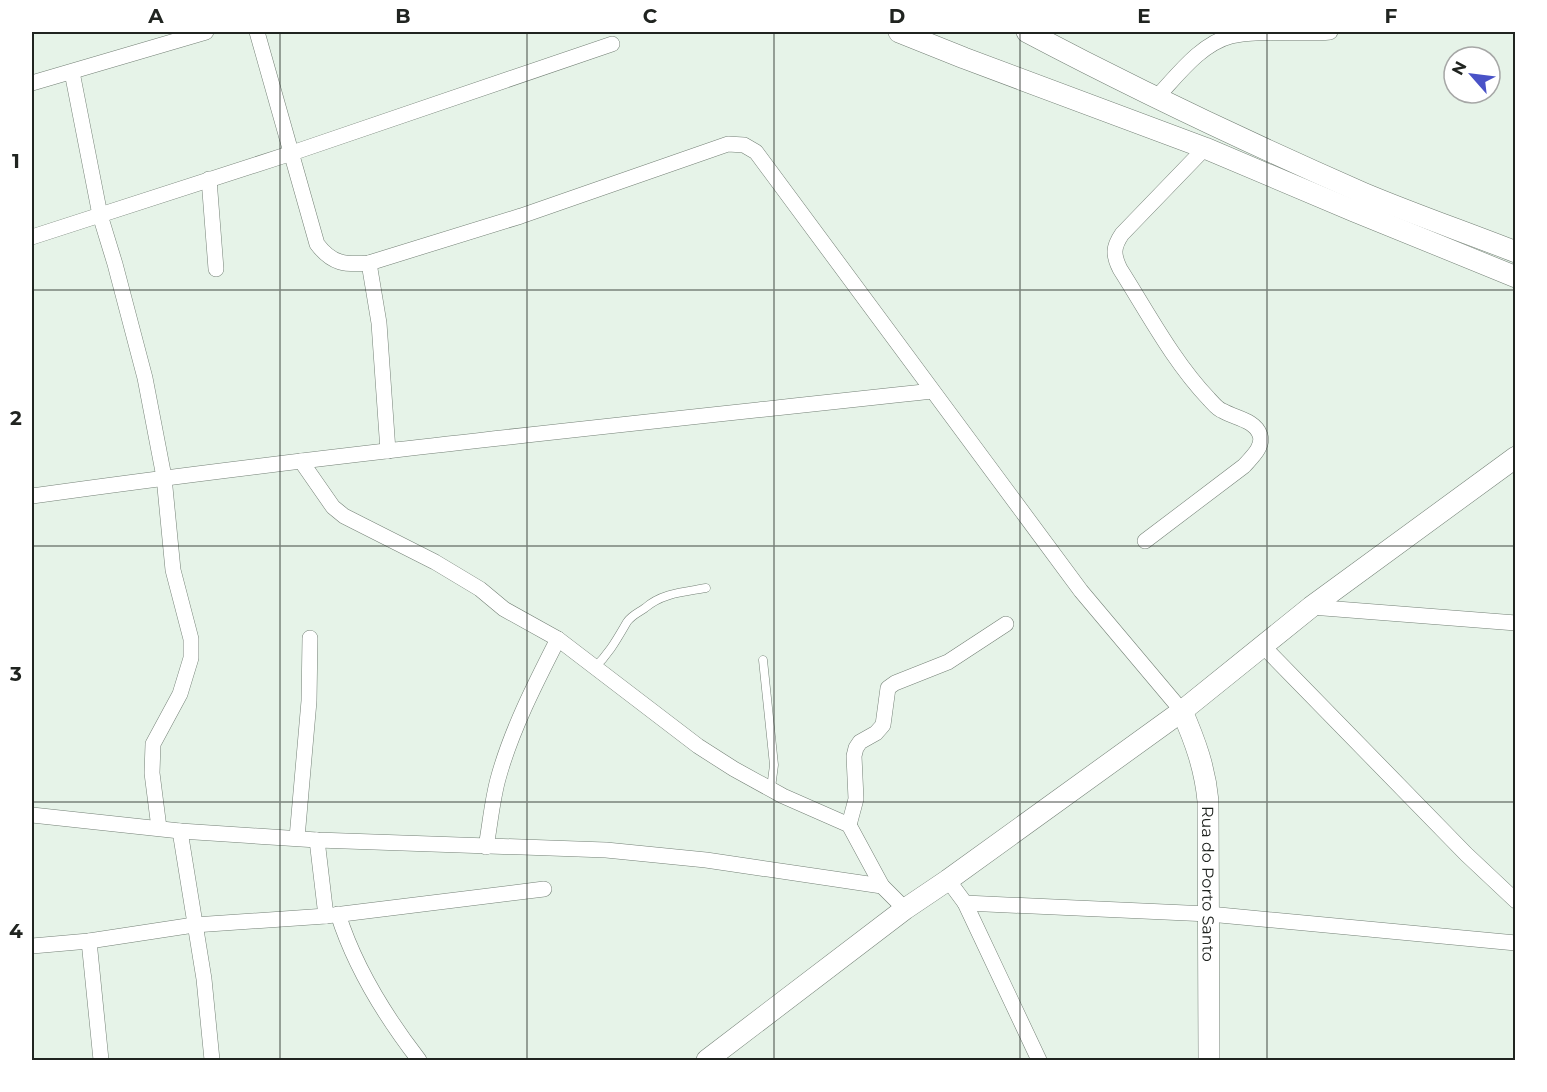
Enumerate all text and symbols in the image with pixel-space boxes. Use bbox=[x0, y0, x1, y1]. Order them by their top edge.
text: A bbox=[147, 4, 164, 28]
text: B bbox=[395, 4, 411, 28]
text: C bbox=[643, 4, 658, 28]
text: D bbox=[889, 4, 905, 28]
text: E bbox=[1137, 4, 1151, 28]
text: F bbox=[1385, 4, 1398, 28]
north arrow bbox=[1442, 45, 1502, 105]
text: N bbox=[1448, 58, 1471, 78]
text: 1 bbox=[12, 149, 20, 173]
text: 2 bbox=[10, 406, 22, 430]
text: 3 bbox=[9, 662, 22, 686]
street label: Rua do Porto Santo bbox=[1199, 806, 1218, 962]
text: 4 bbox=[9, 919, 23, 943]

